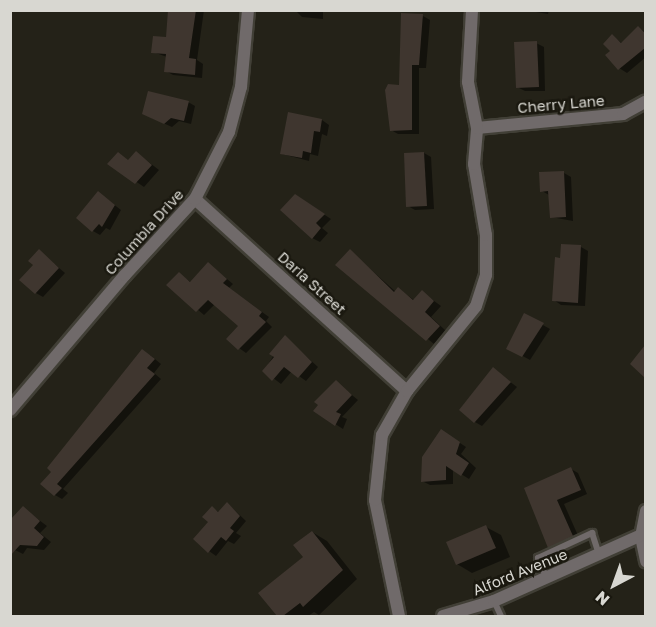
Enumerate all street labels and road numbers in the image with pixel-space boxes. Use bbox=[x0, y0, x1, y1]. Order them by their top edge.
street label: Cherry Lane bbox=[517, 91, 605, 117]
street label: Columbia Drive bbox=[101, 185, 187, 279]
street label: Daria Street bbox=[274, 248, 350, 318]
street label: Alford Avenue bbox=[470, 545, 570, 599]

